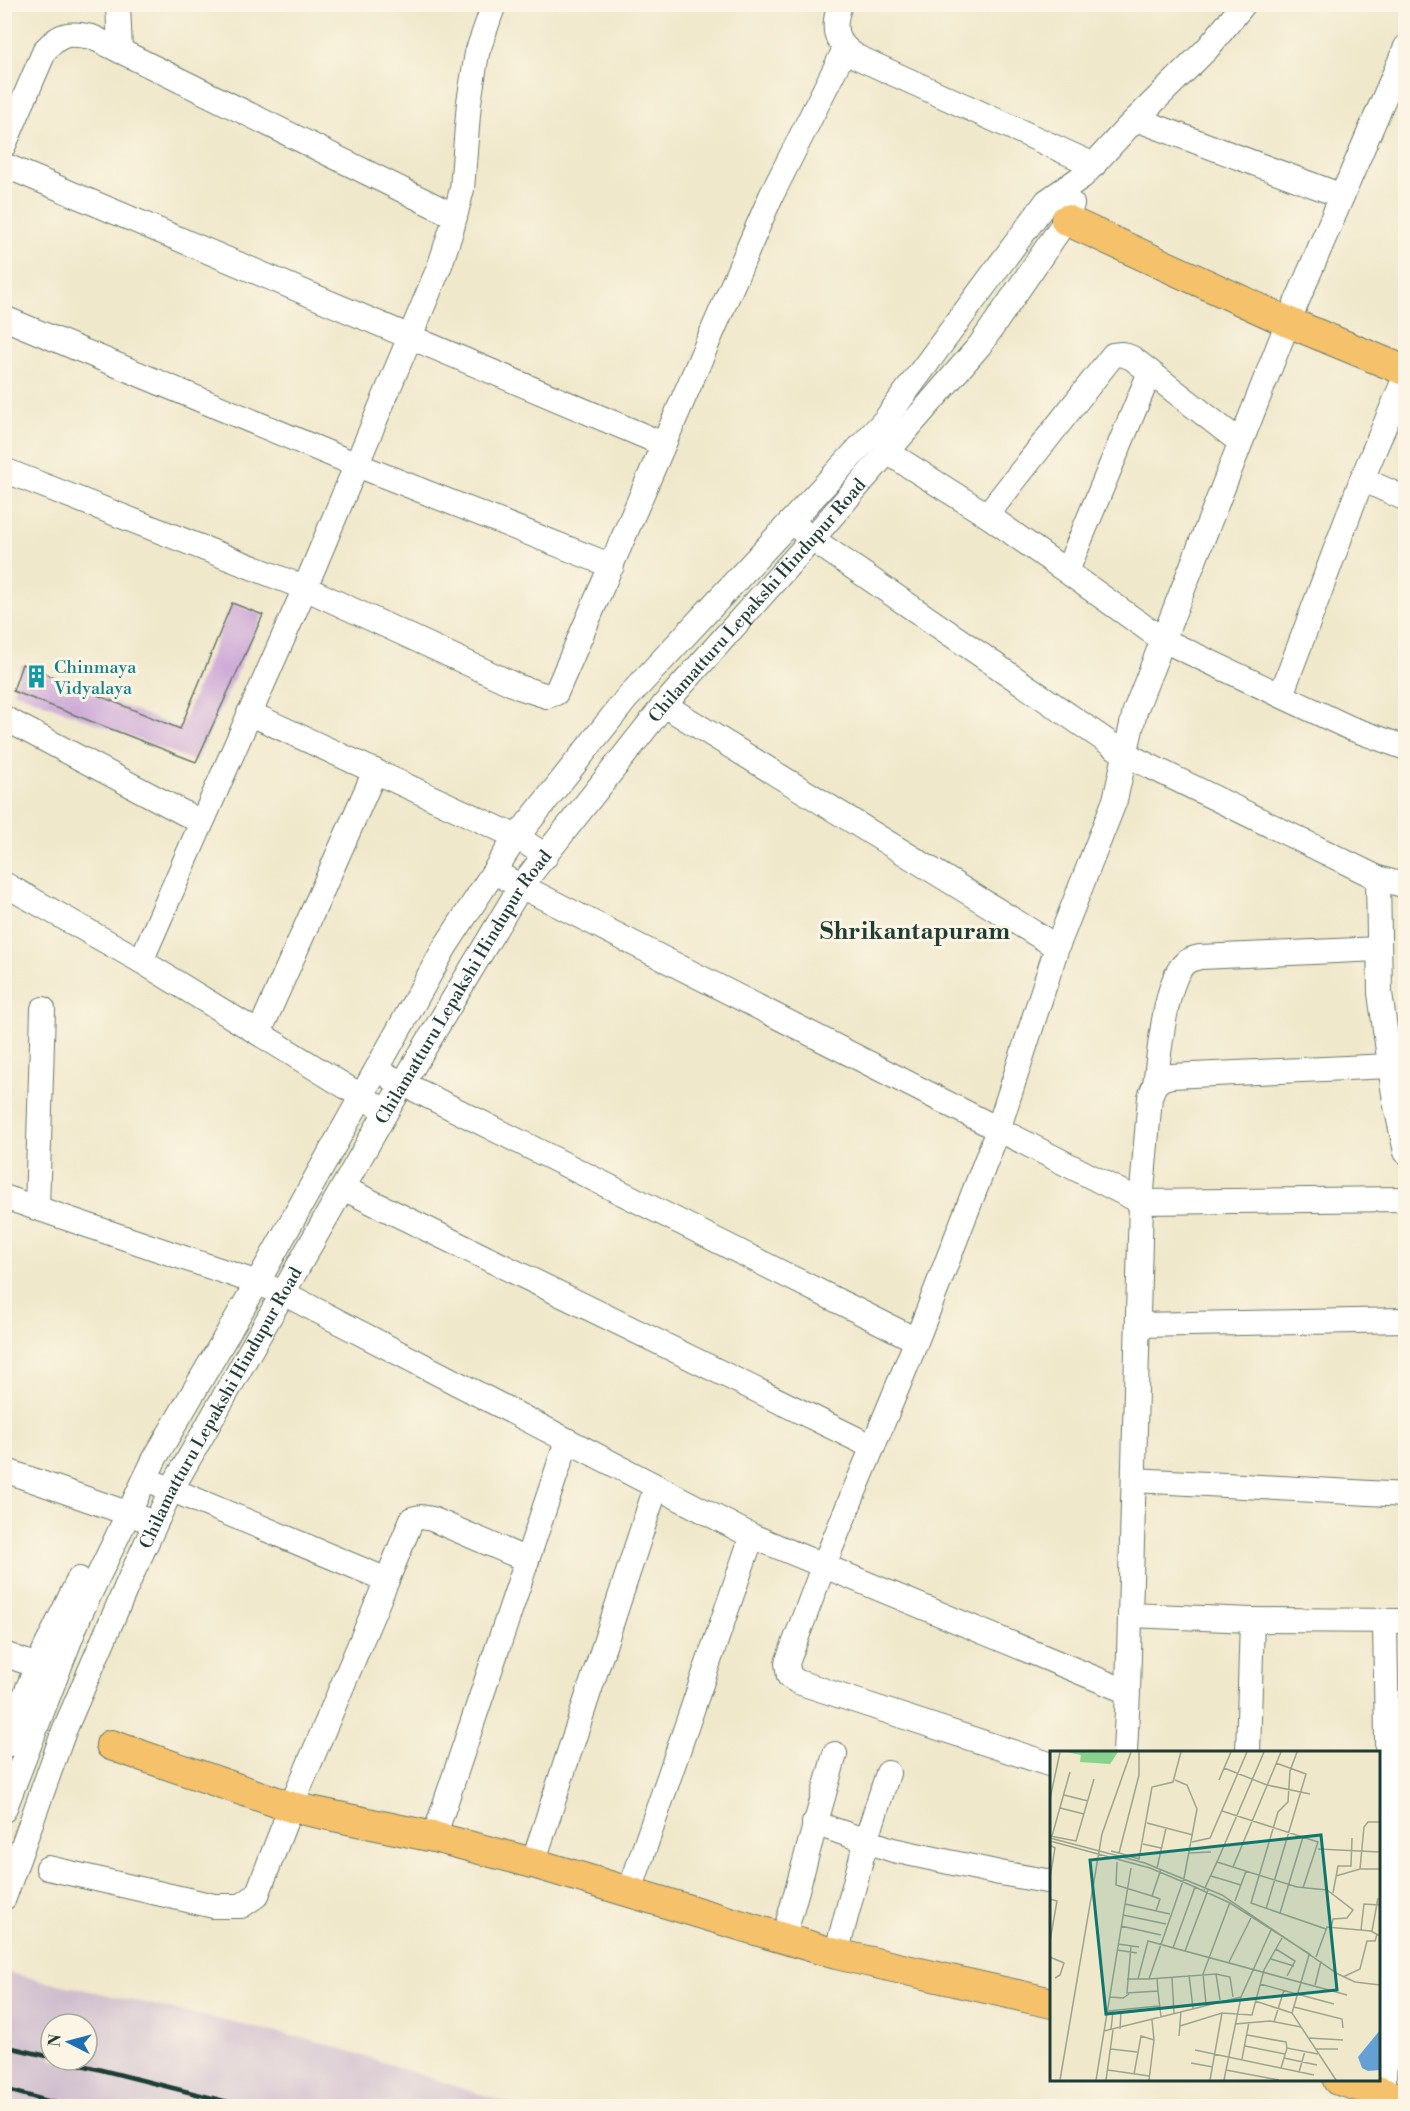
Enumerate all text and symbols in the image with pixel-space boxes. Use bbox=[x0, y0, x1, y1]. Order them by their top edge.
street label: Chilamatturu Lepakshi Hindupur Road bbox=[644, 473, 872, 727]
place label: Chinmaya Vidyalaya bbox=[53, 656, 137, 700]
building icon: Chinmaya Vidyalaya bbox=[23, 664, 49, 690]
street label: Chilamatturu Lepakshi Hindupur Road bbox=[370, 845, 557, 1128]
district label: Shrikantapuram bbox=[820, 917, 1010, 947]
street label: Chilamatturu Lepakshi Hindupur Road bbox=[134, 1262, 308, 1552]
inset map bbox=[1050, 1751, 1380, 2081]
north arrow bbox=[39, 2012, 99, 2072]
text: N bbox=[44, 2033, 66, 2048]

